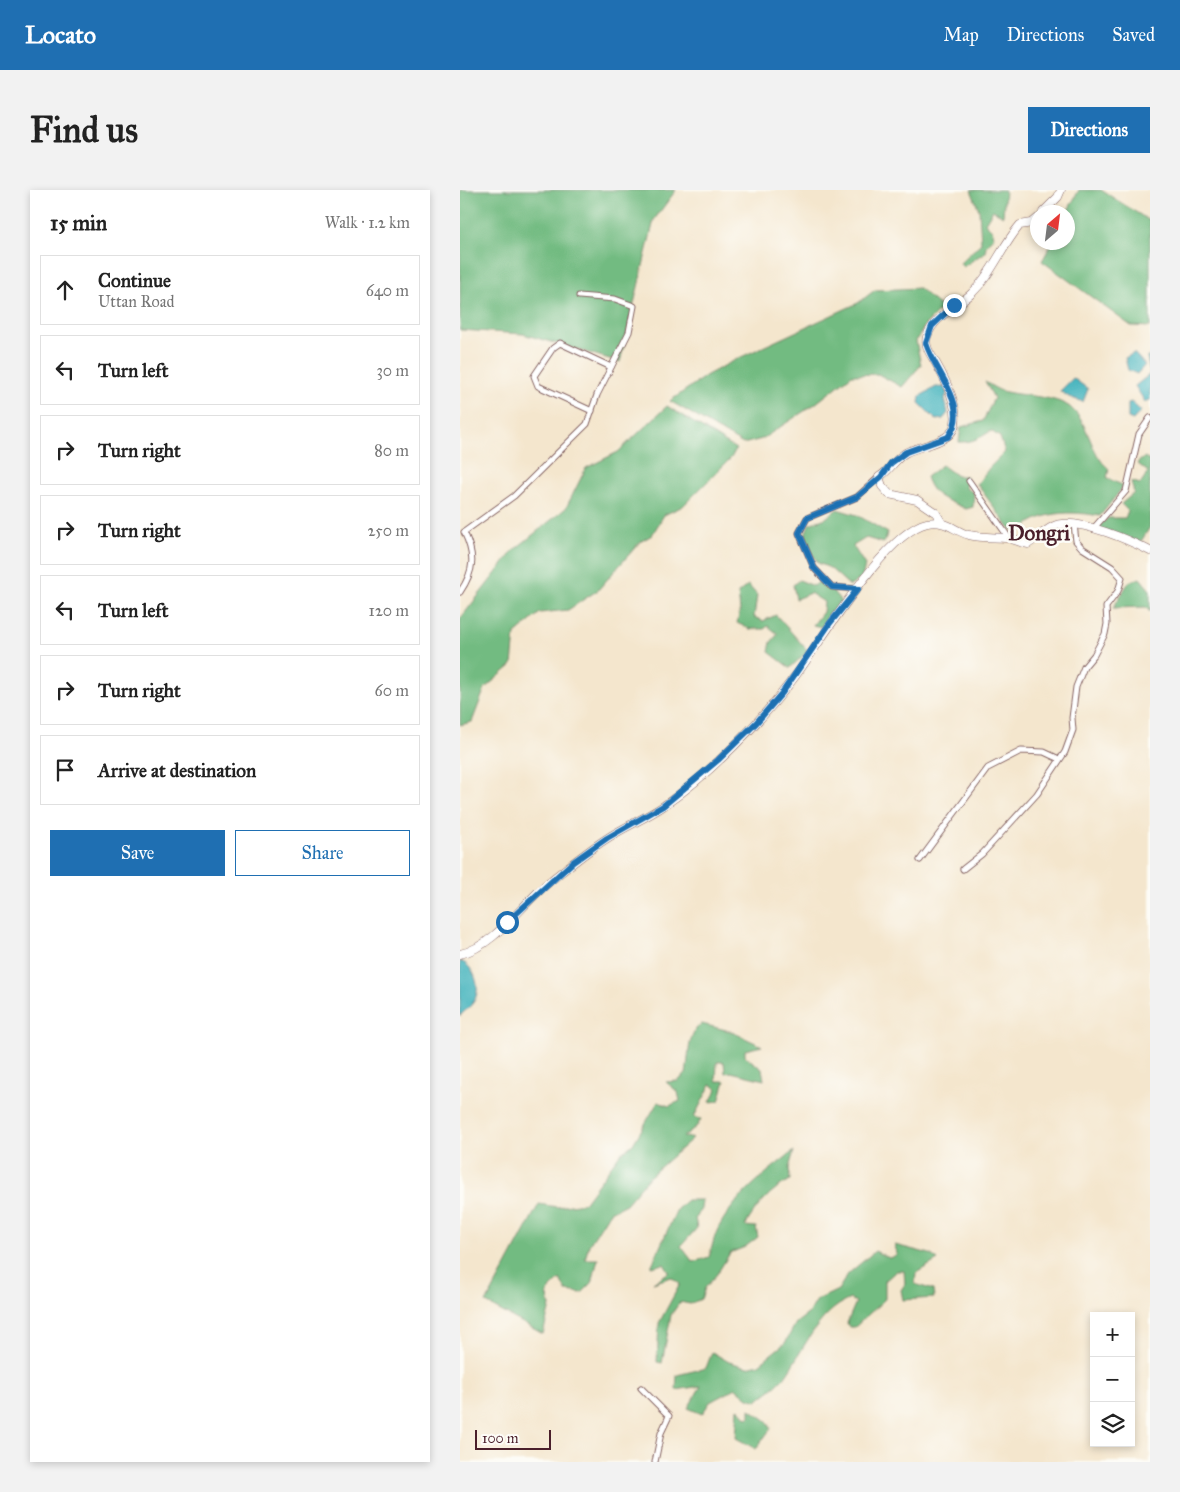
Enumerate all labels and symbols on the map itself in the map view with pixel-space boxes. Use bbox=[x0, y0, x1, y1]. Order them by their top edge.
north arrow bbox=[1030, 205, 1075, 250]
route end bbox=[943, 294, 966, 317]
district label: Dongri bbox=[1008, 520, 1070, 546]
route start bbox=[496, 911, 519, 934]
scale bar bbox=[475, 1427, 551, 1450]

